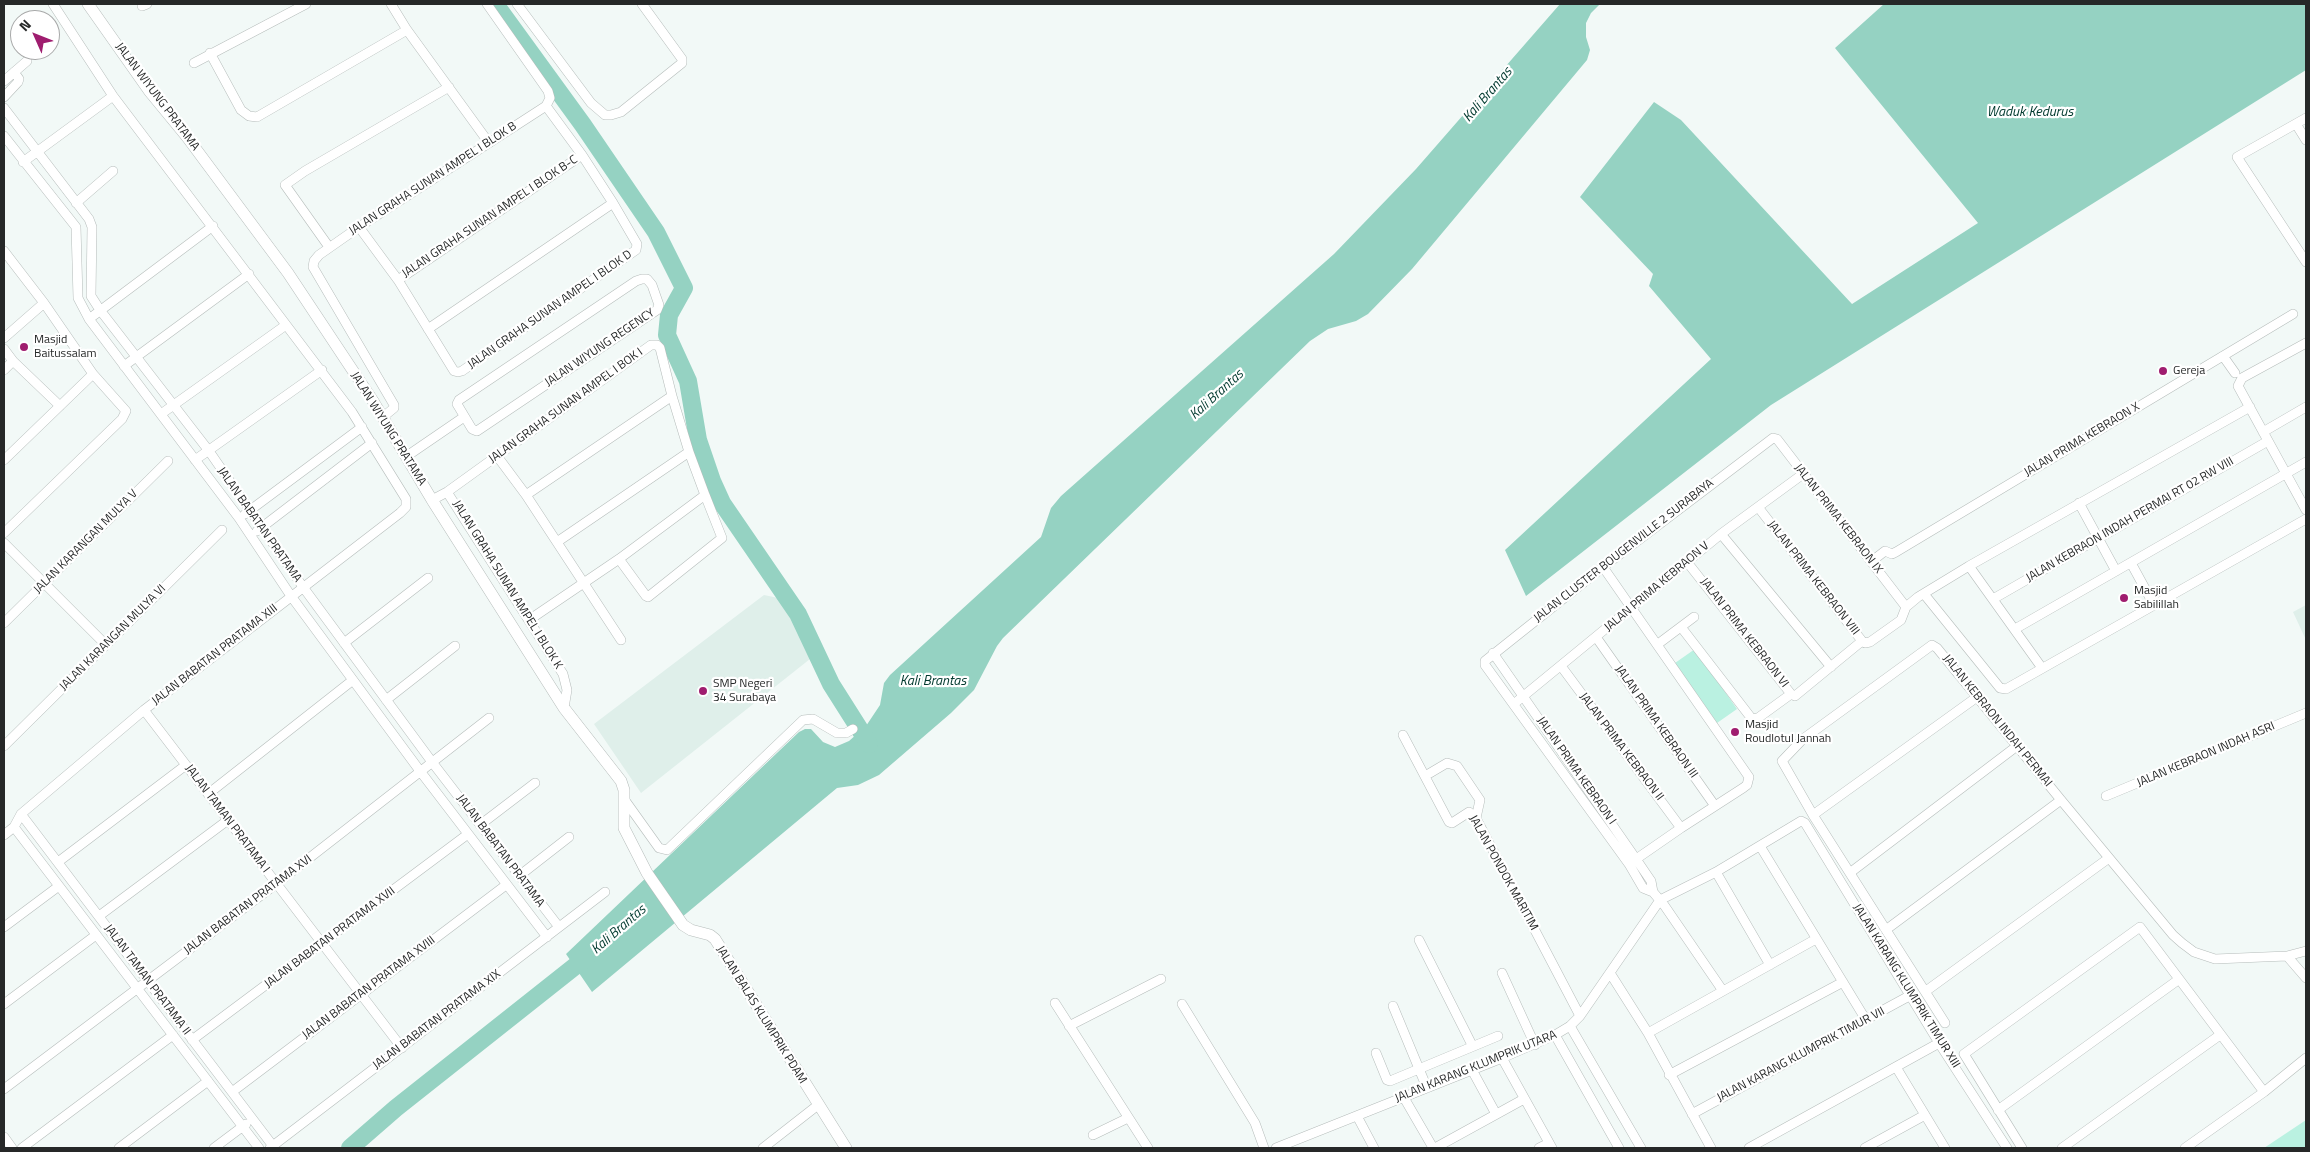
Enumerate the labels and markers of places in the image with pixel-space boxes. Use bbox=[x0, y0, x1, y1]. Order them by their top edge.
place label: Masjid Baitussalam bbox=[34, 333, 97, 361]
marker: Masjid Baitussalam bbox=[18, 341, 30, 353]
place label: Gereja bbox=[2173, 364, 2205, 378]
marker: Gereja bbox=[2157, 365, 2169, 377]
place label: Masjid Sabilillah bbox=[2134, 584, 2179, 612]
marker: Masjid Sabilillah bbox=[2118, 592, 2130, 604]
place label: SMP Negeri 34 Surabaya bbox=[713, 677, 776, 705]
marker: SMP Negeri 34 Surabaya bbox=[697, 685, 709, 697]
place label: Masjid Roudlotul Jannah bbox=[1745, 718, 1831, 746]
marker: Masjid Roudlotul Jannah bbox=[1729, 726, 1741, 738]

